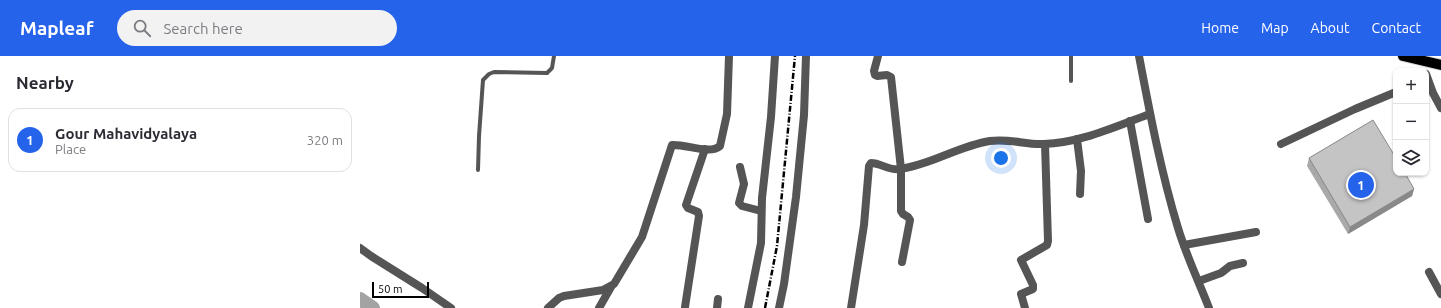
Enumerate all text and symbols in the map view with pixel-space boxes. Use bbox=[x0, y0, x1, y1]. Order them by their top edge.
search box bbox=[117, 10, 397, 46]
text: Mapleaf bbox=[20, 17, 93, 39]
icon: search bbox=[131, 17, 153, 39]
text: Search here bbox=[163, 20, 243, 37]
text: Home bbox=[1201, 20, 1239, 36]
text: Map bbox=[1261, 20, 1289, 36]
text: About bbox=[1311, 20, 1350, 36]
text: Contact bbox=[1372, 20, 1421, 36]
map controls bbox=[1393, 68, 1429, 176]
button: + bbox=[1393, 68, 1429, 104]
text: Nearby bbox=[16, 73, 74, 92]
button: − bbox=[1393, 104, 1429, 140]
text: Gour Mahavidyalaya bbox=[55, 125, 197, 142]
text: 1 bbox=[26, 133, 34, 147]
text: 320 m bbox=[307, 133, 343, 147]
button: layers bbox=[1393, 140, 1429, 176]
text: Place bbox=[55, 142, 86, 156]
your location bbox=[991, 148, 1011, 168]
pin: 1 bbox=[1348, 170, 1374, 200]
scale bar bbox=[372, 280, 429, 299]
text: 50 m bbox=[378, 283, 402, 295]

